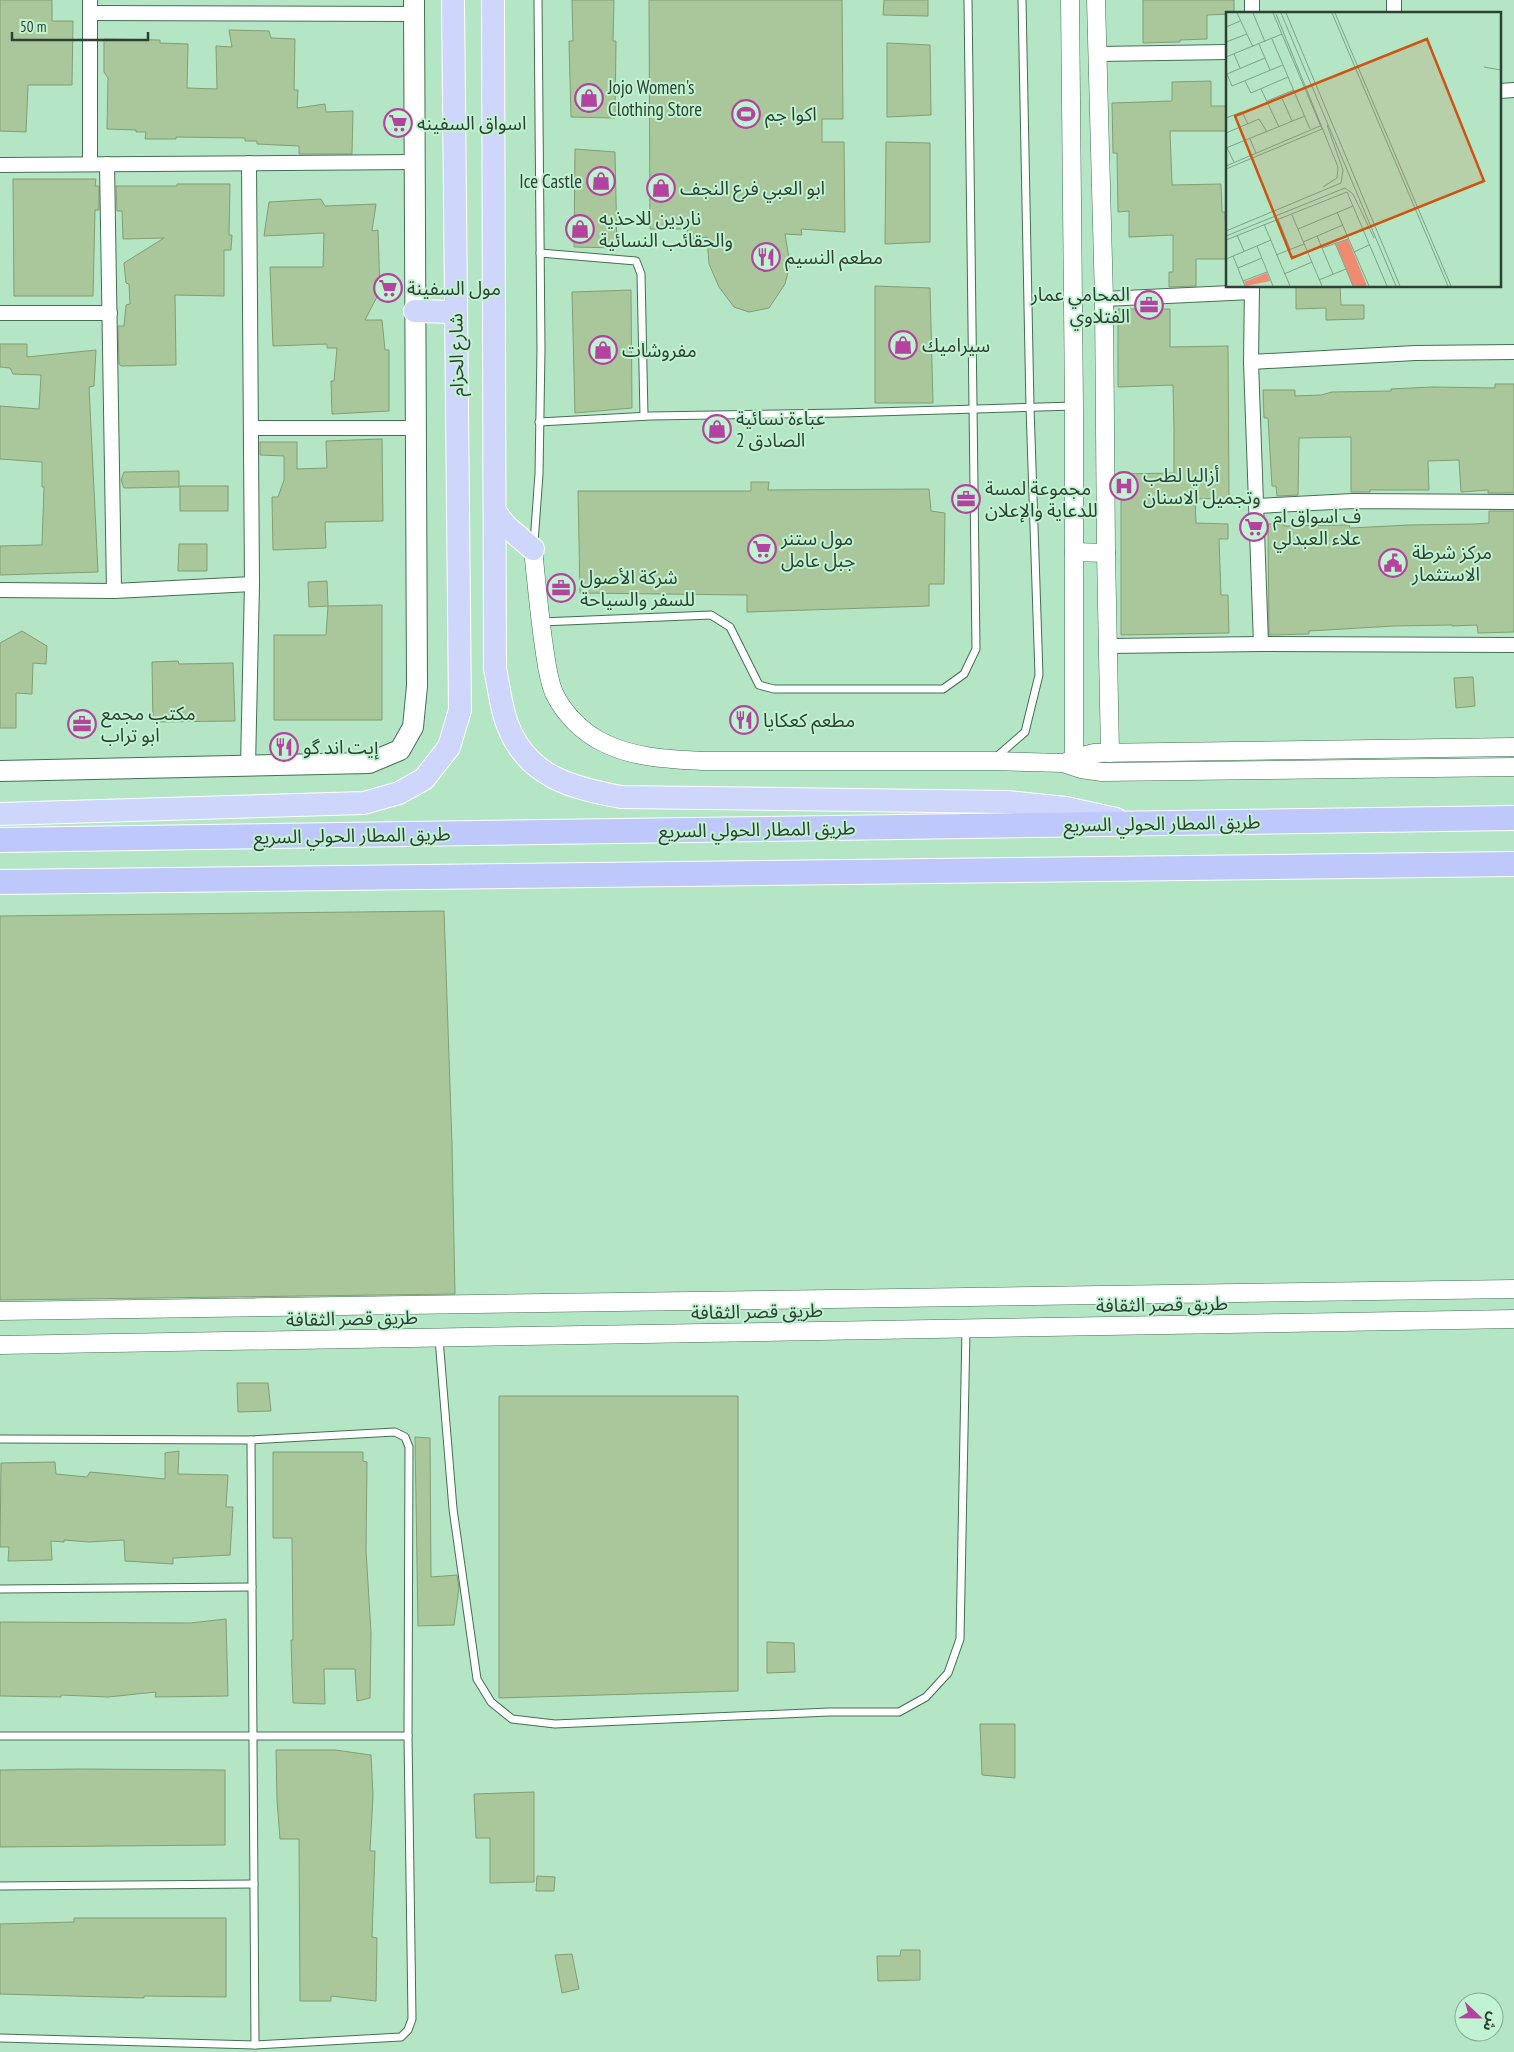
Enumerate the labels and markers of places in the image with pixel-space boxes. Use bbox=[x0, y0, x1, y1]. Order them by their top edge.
place label: Jojo Women's Clothing Store bbox=[607, 75, 702, 121]
shop icon: Jojo Women's Clothing Store bbox=[574, 83, 604, 113]
sports icon: اكوا جم bbox=[731, 99, 761, 129]
place label: اكوا جم bbox=[765, 102, 817, 129]
supermarket icon: اسواق السفينه bbox=[383, 108, 413, 138]
place label: اسواق السفينه bbox=[417, 111, 527, 135]
shop icon: Ice Castle bbox=[586, 166, 616, 196]
place label: Ice Castle bbox=[519, 169, 582, 193]
shop icon: ابو العبي فرع النجف bbox=[646, 173, 676, 203]
place label: ابو العبي فرع النجف bbox=[680, 176, 825, 203]
place label: ناردين للاحذيه والحقائب النسائية bbox=[599, 206, 733, 252]
shop icon: ناردين للاحذيه والحقائب النسائية bbox=[565, 214, 595, 244]
restaurant icon: مطعم النسيم bbox=[751, 242, 781, 272]
place label: مطعم النسيم bbox=[785, 245, 883, 272]
supermarket icon: مول السفينة bbox=[373, 273, 403, 303]
place label: مول السفينة bbox=[407, 276, 501, 300]
place label: المحامي عمار الفتلاوي bbox=[1030, 282, 1130, 331]
office icon: المحامي عمار الفتلاوي bbox=[1134, 290, 1164, 320]
shop icon: سيراميك bbox=[888, 330, 918, 360]
place label: سيراميك bbox=[922, 333, 990, 357]
shop icon: مفروشات bbox=[588, 335, 618, 365]
place label: مفروشات bbox=[622, 338, 697, 362]
place label: عباءة نسائية الصادق 2 bbox=[736, 406, 825, 452]
shop icon: عباءة نسائية الصادق 2 bbox=[702, 414, 732, 444]
place label: أزاليا لطب وتجميل الاسنان bbox=[1143, 463, 1261, 509]
hospital icon: أزاليا لطب وتجميل الاسنان bbox=[1109, 471, 1139, 501]
place label: مجموعة لمسة للدعاية والإعلان bbox=[985, 476, 1098, 523]
office icon: مجموعة لمسة للدعاية والإعلان bbox=[951, 484, 981, 514]
place label: ف اسواق ام علاء العبدلي bbox=[1273, 504, 1361, 553]
supermarket icon: ف اسواق ام علاء العبدلي bbox=[1239, 512, 1269, 542]
place label: مول ستنر جبل عامل bbox=[780, 526, 856, 572]
supermarket icon: مول ستنر جبل عامل bbox=[747, 534, 777, 564]
place label: مركز شرطة الاستثمار bbox=[1411, 540, 1492, 586]
public building icon: مركز شرطة الاستثمار bbox=[1378, 548, 1408, 578]
place label: شركة الأصول للسفر والسياحة bbox=[580, 565, 695, 611]
office icon: شركة الأصول للسفر والسياحة bbox=[546, 573, 576, 603]
place label: مكتب مجمع ابو تراب bbox=[101, 701, 196, 747]
restaurant icon: مطعم كعكايا bbox=[729, 705, 759, 735]
place label: مطعم كعكايا bbox=[763, 708, 855, 735]
office icon: مكتب مجمع ابو تراب bbox=[67, 709, 97, 739]
restaurant icon: إيت اند گو bbox=[269, 732, 299, 762]
place label: إيت اند گو bbox=[303, 735, 379, 760]

